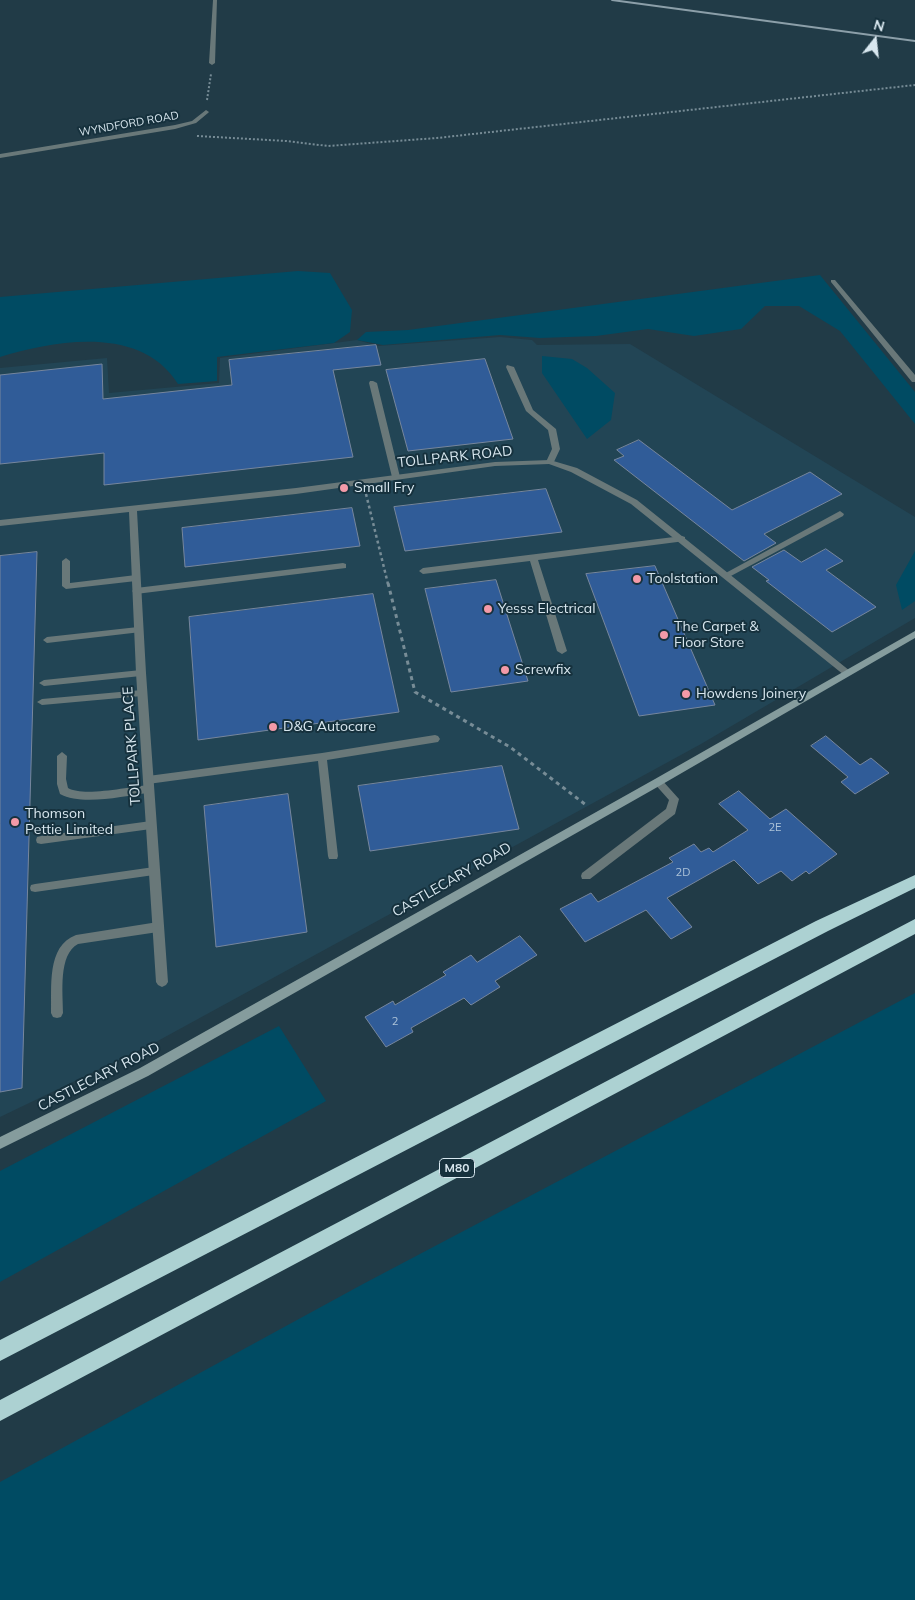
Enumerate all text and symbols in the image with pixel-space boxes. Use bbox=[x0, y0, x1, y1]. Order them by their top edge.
north arrow bbox=[850, 15, 900, 65]
text: N bbox=[872, 15, 887, 36]
street label: WYNDFORD ROAD bbox=[78, 109, 180, 139]
street label: TOLLPARK ROAD bbox=[397, 443, 513, 471]
place label: Small Fry bbox=[354, 480, 414, 496]
marker: Small Fry bbox=[338, 482, 350, 494]
place label: Toolstation bbox=[647, 571, 718, 587]
marker: Toolstation bbox=[631, 573, 643, 585]
place label: Yesss Electrical bbox=[498, 601, 596, 617]
marker: Yesss Electrical bbox=[482, 603, 494, 615]
place label: The Carpet & Floor Store bbox=[674, 619, 759, 652]
marker: The Carpet & Floor Store bbox=[658, 629, 670, 641]
place label: Screwfix bbox=[515, 662, 571, 678]
marker: Screwfix bbox=[499, 664, 511, 676]
street label: TOLLPARK PLACE bbox=[119, 686, 145, 806]
place label: Howdens Joinery bbox=[696, 686, 806, 702]
marker: Howdens Joinery bbox=[680, 688, 692, 700]
place label: D&G Autocare bbox=[283, 719, 376, 735]
marker: D&G Autocare bbox=[267, 721, 279, 733]
place label: Thomson Pettie Limited bbox=[25, 806, 113, 839]
marker: Thomson Pettie Limited bbox=[9, 816, 21, 828]
house number: 2E bbox=[768, 821, 782, 835]
street label: CASTLECARY ROAD bbox=[389, 839, 515, 921]
house number: 2D bbox=[676, 866, 690, 880]
house number: 2 bbox=[392, 1015, 398, 1029]
street label: CASTLECARY ROAD bbox=[35, 1039, 163, 1115]
road number: M80 bbox=[440, 1158, 474, 1178]

